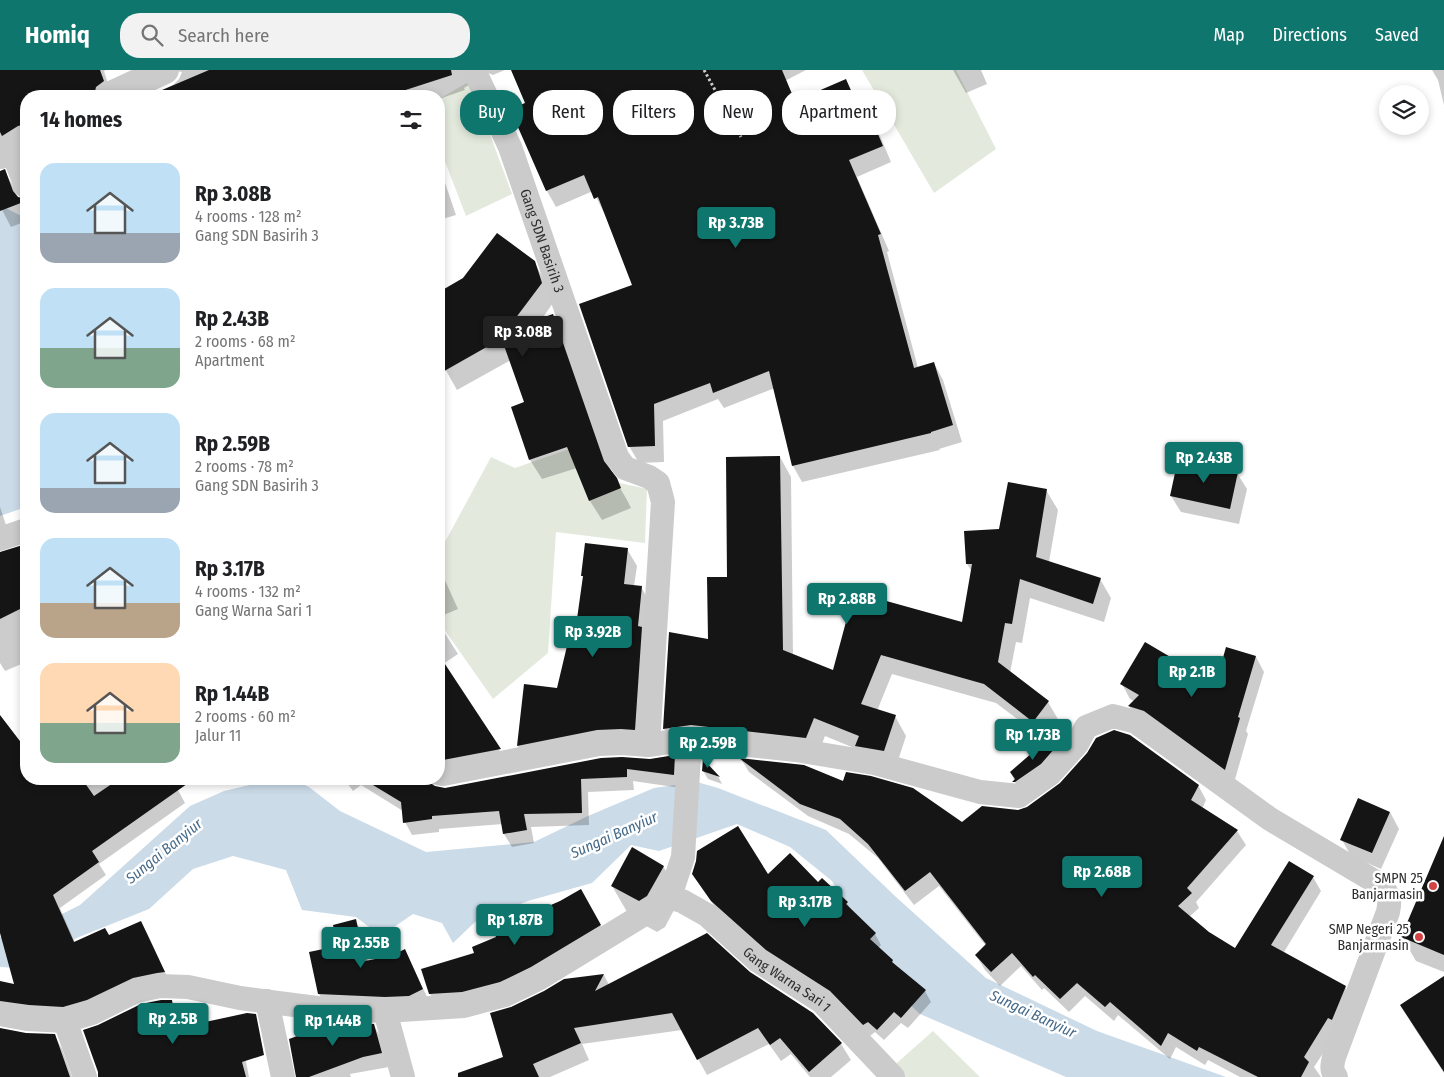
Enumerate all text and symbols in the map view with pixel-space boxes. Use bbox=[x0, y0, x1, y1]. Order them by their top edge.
search box bbox=[120, 13, 470, 58]
text: Homiq bbox=[25, 21, 90, 49]
icon: search bbox=[138, 21, 166, 49]
text: Search here bbox=[178, 24, 269, 47]
text: Map bbox=[1213, 24, 1245, 46]
text: Directions bbox=[1273, 24, 1347, 46]
text: Saved bbox=[1375, 24, 1419, 46]
map controls bbox=[1379, 85, 1429, 135]
button: layers bbox=[1379, 85, 1429, 135]
chip: Buy bbox=[460, 90, 523, 135]
chip: Rent bbox=[533, 90, 603, 135]
chip: Filters bbox=[613, 90, 694, 135]
chip: New bbox=[704, 90, 772, 135]
chip: Apartment bbox=[782, 90, 896, 135]
icon: filters bbox=[397, 106, 425, 134]
text: 14 homes bbox=[40, 107, 122, 133]
text: Rp 3.08B bbox=[195, 181, 271, 207]
icon: home bbox=[80, 183, 140, 243]
street label: Gang SDN Basirih 3 bbox=[516, 187, 568, 295]
pin: Rp 3.73B bbox=[684, 206, 788, 249]
text: 4 rooms · 128 m² bbox=[195, 207, 302, 226]
text: Rp 3.73B bbox=[708, 213, 764, 232]
text: Gang SDN Basirih 3 bbox=[195, 226, 319, 245]
text: Rp 2.43B bbox=[195, 306, 269, 332]
icon: home bbox=[80, 308, 140, 368]
pin: Rp 3.08B bbox=[471, 316, 575, 358]
text: Rp 3.08B bbox=[494, 322, 552, 341]
text: 2 rooms · 68 m² bbox=[195, 332, 296, 351]
text: Apartment bbox=[195, 351, 264, 370]
text: Rp 2.59B bbox=[195, 431, 270, 457]
icon: home bbox=[80, 433, 140, 493]
pin: Rp 2.43B bbox=[1152, 442, 1256, 484]
text: Rp 2.43B bbox=[1176, 448, 1232, 467]
text: 2 rooms · 78 m² bbox=[195, 457, 294, 476]
text: Gang SDN Basirih 3 bbox=[195, 476, 319, 495]
text: Rp 3.17B bbox=[195, 556, 265, 582]
icon: home bbox=[80, 558, 140, 618]
text: 4 rooms · 132 m² bbox=[195, 582, 301, 601]
pin: Rp 2.88B bbox=[795, 582, 899, 625]
text: Rp 2.88B bbox=[818, 589, 876, 608]
text: Gang Warna Sari 1 bbox=[195, 601, 312, 620]
pin: Rp 3.92B bbox=[541, 616, 645, 658]
text: Rp 3.92B bbox=[565, 622, 621, 641]
pin: Rp 2.1B bbox=[1146, 656, 1238, 698]
text: Rp 2.1B bbox=[1169, 662, 1215, 681]
text: Rp 1.44B bbox=[195, 681, 269, 707]
icon: home bbox=[80, 683, 140, 743]
text: 2 rooms · 60 m² bbox=[195, 707, 296, 726]
pin: Rp 1.73B bbox=[981, 718, 1085, 761]
text: Rp 1.73B bbox=[1006, 725, 1060, 744]
text: Jalur 11 bbox=[195, 726, 241, 745]
pin: Rp 2.59B bbox=[656, 726, 760, 769]
text: Rp 2.59B bbox=[679, 733, 737, 752]
water label: Sungai Banyiur bbox=[567, 808, 661, 863]
water label: Sungai Banyiur bbox=[121, 814, 206, 888]
pin: Rp 2.68B bbox=[1050, 856, 1154, 898]
text: Rp 2.68B bbox=[1073, 862, 1131, 881]
place label: SMPN 25 Banjarmasin bbox=[1351, 870, 1423, 903]
marker: SMPN 25 Banjarmasin bbox=[1427, 880, 1439, 892]
pin: Rp 3.17B bbox=[753, 886, 857, 928]
text: Rp 3.17B bbox=[778, 892, 832, 911]
pin: Rp 1.87B bbox=[463, 904, 567, 946]
text: Rp 1.87B bbox=[487, 910, 543, 929]
place label: SMP Negeri 25 Banjarmasin bbox=[1329, 921, 1409, 954]
pin: Rp 2.55B bbox=[309, 926, 413, 969]
marker: SMP Negeri 25 Banjarmasin bbox=[1413, 931, 1425, 943]
text: Rp 2.55B bbox=[333, 933, 389, 952]
street label: Gang Warna Sari 1 bbox=[739, 944, 834, 1015]
water label: Sungai Banyiur bbox=[986, 986, 1080, 1042]
pin: Rp 2.5B bbox=[127, 1002, 219, 1045]
pin: Rp 1.44B bbox=[281, 1004, 385, 1047]
text: Rp 2.5B bbox=[148, 1009, 198, 1028]
text: Rp 1.44B bbox=[305, 1011, 361, 1030]

